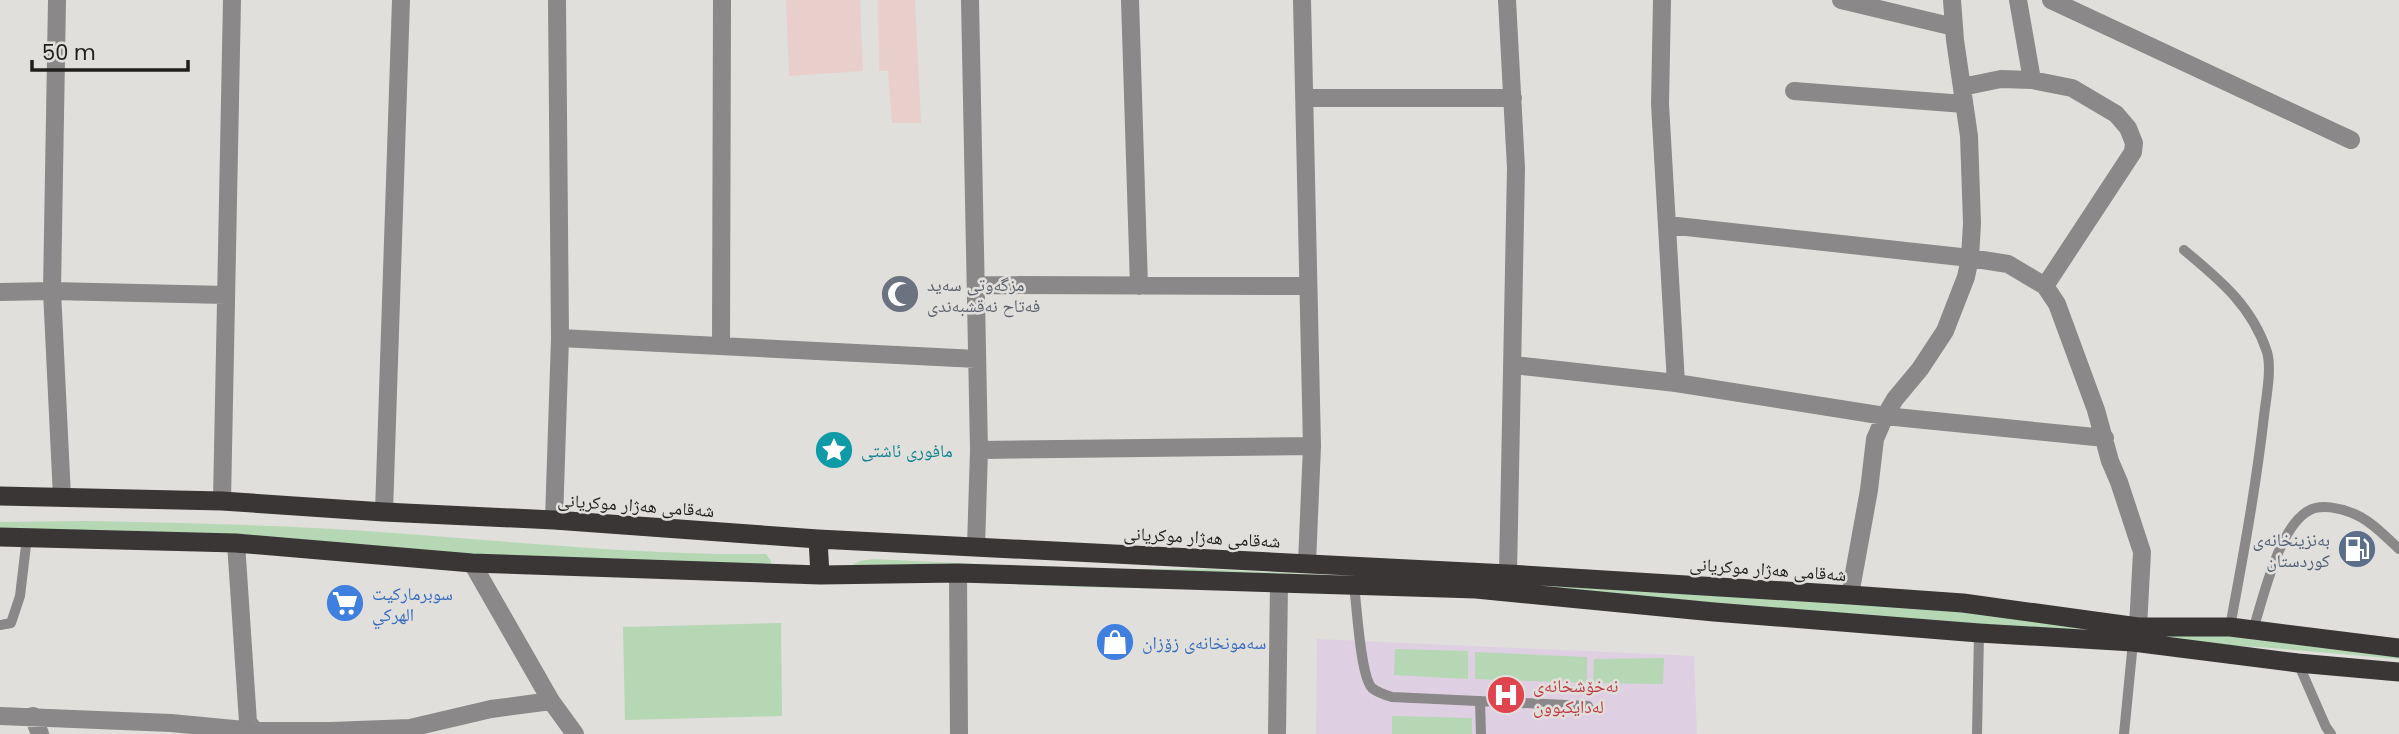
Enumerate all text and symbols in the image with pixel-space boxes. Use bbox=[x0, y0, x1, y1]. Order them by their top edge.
scale bar bbox=[32, 28, 187, 72]
text: 50 m bbox=[42, 38, 96, 67]
place label: مزگەوتی سەید فەتاح نەقشبەندی bbox=[927, 272, 1040, 318]
mosque icon: مزگەوتی سەید فەتاح نەقشبەندی bbox=[879, 273, 921, 315]
place icon: مافوری ئاشتی bbox=[813, 429, 855, 471]
place label: مافوری ئاشتی bbox=[861, 438, 953, 463]
street label: شەقامی ھەژار موکریانی bbox=[557, 487, 715, 523]
street label: شەقامی ھەژار موکریانی bbox=[1123, 520, 1281, 554]
place label: بەنزینخانەی كوردستان bbox=[2253, 527, 2331, 573]
fuel station icon: بەنزینخانەی كوردستان bbox=[2336, 528, 2378, 570]
street label: شەقامی ھەژار موکریانی bbox=[1689, 551, 1847, 587]
place label: سوبرماركيت الهركي bbox=[372, 581, 453, 629]
supermarket icon: سوبرماركيت الهركي bbox=[324, 582, 366, 624]
shop icon: سەمونخانەی زۆزان bbox=[1094, 621, 1136, 663]
place label: سەمونخانەی زۆزان bbox=[1142, 630, 1266, 655]
place label: نەخۆشخانەی لەدایکبوون bbox=[1533, 673, 1619, 719]
hospital icon: نەخۆشخانەی لەدایکبوون bbox=[1485, 674, 1527, 716]

